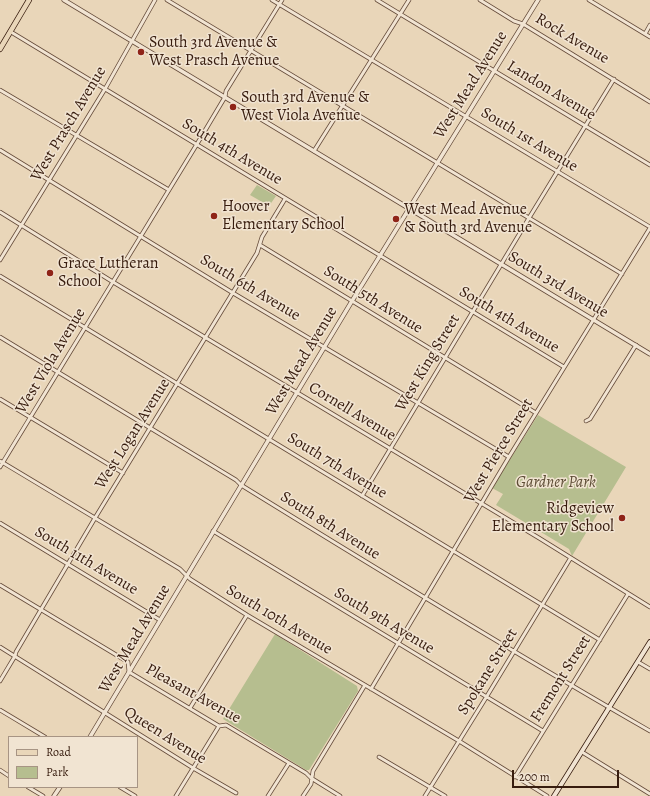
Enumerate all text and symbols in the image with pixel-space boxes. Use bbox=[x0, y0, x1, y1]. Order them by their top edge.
street label: Rock Avenue bbox=[532, 9, 612, 69]
street label: West Mead Avenue bbox=[430, 28, 512, 142]
place label: South 3rd Avenue & West Prasch Avenue bbox=[149, 33, 279, 71]
marker: South 3rd Avenue & West Prasch Avenue bbox=[136, 47, 146, 57]
street label: Landon Avenue bbox=[503, 57, 599, 125]
street label: West Prasch Avenue bbox=[27, 63, 111, 185]
place label: South 3rd Avenue & West Viola Avenue bbox=[241, 88, 369, 126]
marker: South 3rd Avenue & West Viola Avenue bbox=[228, 102, 238, 112]
street label: South 1st Avenue bbox=[477, 104, 581, 176]
street label: South 4th Avenue bbox=[178, 115, 286, 189]
place label: Hoover Elementary School bbox=[222, 197, 345, 235]
place label: West Mead Avenue & South 3rd Avenue bbox=[404, 200, 532, 238]
marker: Hoover Elementary School bbox=[209, 211, 219, 221]
marker: West Mead Avenue & South 3rd Avenue bbox=[391, 214, 401, 224]
street label: South 3rd Avenue bbox=[504, 247, 612, 323]
street label: South 6th Avenue bbox=[196, 250, 304, 326]
place label: Grace Lutheran School bbox=[58, 254, 159, 292]
street label: South 5th Avenue bbox=[320, 262, 426, 338]
marker: Grace Lutheran School bbox=[45, 268, 55, 278]
street label: South 4th Avenue bbox=[455, 283, 563, 357]
street label: West Mead Avenue bbox=[262, 303, 342, 419]
street label: West Viola Avenue bbox=[12, 305, 90, 417]
street label: West King Street bbox=[392, 311, 464, 415]
street label: West Logan Avenue bbox=[91, 375, 175, 493]
street label: Cornell Avenue bbox=[305, 378, 399, 446]
street label: West Pierce Street bbox=[460, 395, 538, 507]
street label: South 7th Avenue bbox=[284, 429, 390, 503]
park label: Gardner Park bbox=[516, 473, 596, 493]
street label: South 8th Avenue bbox=[276, 488, 384, 564]
place label: Ridgeview Elementary School bbox=[491, 499, 614, 537]
marker: Ridgeview Elementary School bbox=[617, 513, 627, 523]
street label: South 11th Avenue bbox=[31, 523, 141, 599]
street label: West Mead Avenue bbox=[95, 581, 175, 697]
street label: South 10th Avenue bbox=[222, 581, 336, 659]
street label: South 9th Avenue bbox=[330, 583, 438, 659]
street label: Spokane Street bbox=[454, 625, 522, 719]
street label: Fremont Street bbox=[527, 632, 595, 726]
street label: Pleasant Avenue bbox=[142, 660, 244, 728]
street label: Queen Avenue bbox=[120, 703, 210, 769]
legend bbox=[8, 736, 138, 788]
text: Road bbox=[46, 744, 71, 760]
scale bar bbox=[514, 762, 621, 788]
text: Park bbox=[46, 764, 69, 780]
text: 200 m bbox=[519, 769, 550, 785]

